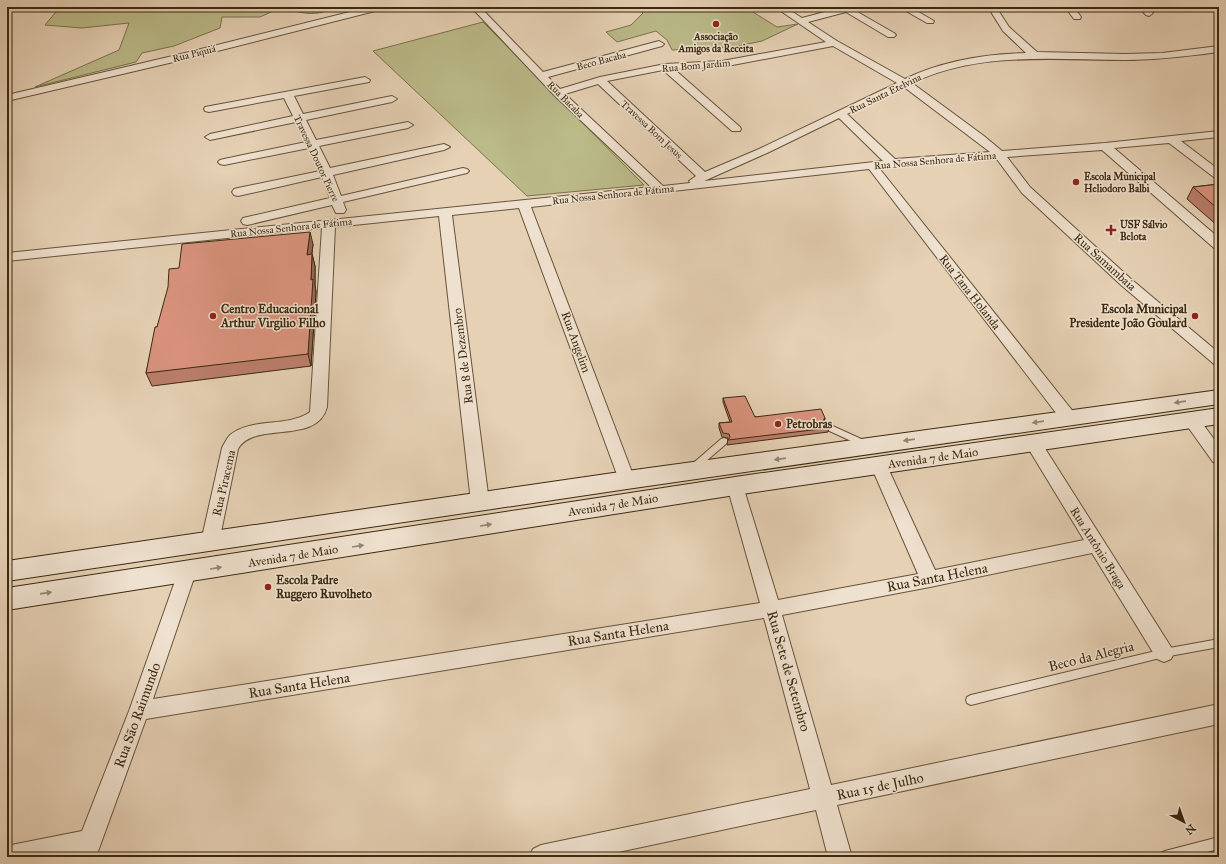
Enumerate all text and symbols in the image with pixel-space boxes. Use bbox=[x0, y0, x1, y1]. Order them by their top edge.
marker: Associação Amigos da Receita bbox=[711, 19, 721, 29]
place label: Associação Amigos da Receita bbox=[678, 31, 754, 55]
street label: Rua Piquiá bbox=[171, 43, 218, 66]
street label: Beco Bacaba bbox=[575, 48, 628, 73]
street label: Rua Bom Jardim bbox=[661, 57, 732, 76]
street label: Rua Santa Etelvina bbox=[847, 71, 924, 117]
street label: Rua Bacaba bbox=[544, 79, 587, 121]
street label: Travessa Bom Jesus bbox=[617, 98, 685, 162]
street label: Travessa Doutor Pierre bbox=[291, 113, 341, 204]
street label: Rua Nossa Senhora de Fátima bbox=[874, 150, 997, 172]
place label: Escola Municipal Heliodoro Balbi bbox=[1084, 171, 1156, 195]
marker: Escola Municipal Heliodoro Balbi bbox=[1071, 177, 1081, 187]
street label: Rua Nossa Senhora de Fátima bbox=[552, 183, 675, 207]
street label: Rua Nossa Senhora de Fátima bbox=[230, 216, 353, 240]
place label: USF Sálvio Belota bbox=[1120, 219, 1168, 243]
marker: USF Sálvio Belota bbox=[1105, 224, 1117, 236]
street label: Rua Samambaia bbox=[1071, 230, 1140, 294]
street label: Rua Tana Holanda bbox=[936, 252, 1004, 333]
place label: Centro Educacional Arthur Virgilio Filho bbox=[220, 302, 325, 331]
place label: Escola Municipal Presidente João Goulard bbox=[1069, 302, 1188, 331]
street label: Rua 8 de Dezembro bbox=[450, 307, 476, 405]
street label: Rua Angelim bbox=[558, 309, 594, 375]
marker: Centro Educacional Arthur Virgilio Filho bbox=[208, 311, 218, 321]
marker: Escola Municipal Presidente João Goulard bbox=[1190, 311, 1200, 321]
one-way arrow bbox=[1174, 399, 1186, 405]
place label: Petrobras bbox=[786, 417, 833, 431]
marker: Petrobras bbox=[773, 419, 783, 429]
one-way arrow bbox=[1032, 419, 1044, 425]
one-way arrow bbox=[903, 437, 915, 444]
street label: Avenida 7 de Maio bbox=[886, 445, 979, 471]
street label: Rua Piracema bbox=[210, 448, 239, 517]
one-way arrow bbox=[774, 456, 786, 462]
street label: Avenida 7 de Maio bbox=[566, 491, 659, 519]
street label: Rua Antônio Braga bbox=[1066, 504, 1129, 593]
one-way arrow bbox=[480, 522, 492, 528]
street label: Avenida 7 de Maio bbox=[246, 542, 339, 570]
one-way arrow bbox=[352, 542, 364, 548]
street label: Rua Santa Helena bbox=[885, 559, 989, 596]
one-way arrow bbox=[210, 565, 222, 571]
place label: Escola Padre Ruggero Ruvolheto bbox=[276, 573, 372, 602]
marker: Escola Padre Ruggero Ruvolheto bbox=[263, 582, 273, 592]
one-way arrow bbox=[40, 590, 52, 596]
street label: Rua Sete de Setembro bbox=[763, 609, 814, 734]
street label: Rua Santa Helena bbox=[566, 617, 670, 650]
street label: Beco da Alegria bbox=[1047, 638, 1136, 675]
street label: Rua São Raimundo bbox=[111, 660, 164, 770]
street label: Rua Santa Helena bbox=[247, 669, 351, 702]
street label: Rua 15 de Julho bbox=[835, 769, 925, 805]
north arrow bbox=[1164, 802, 1204, 842]
text: N bbox=[1182, 821, 1198, 838]

